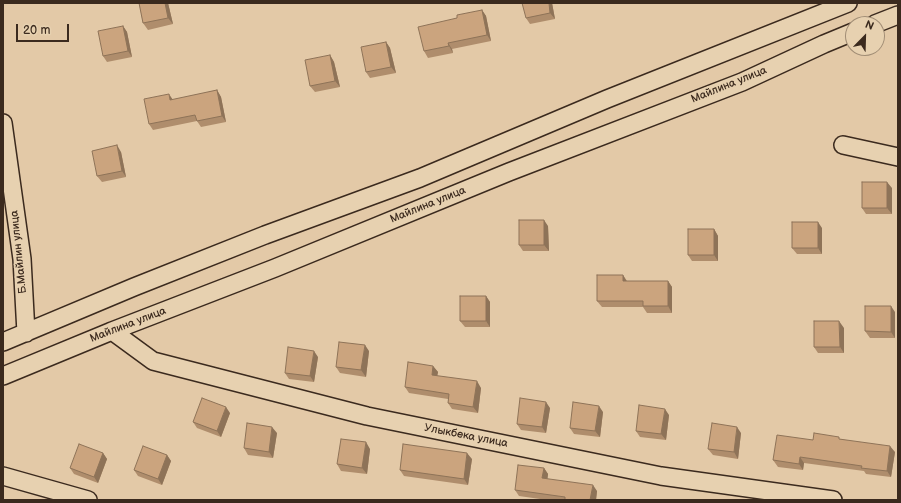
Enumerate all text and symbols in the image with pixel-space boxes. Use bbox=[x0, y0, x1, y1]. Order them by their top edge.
scale bar bbox=[18, 16, 71, 42]
north arrow bbox=[845, 16, 885, 56]
text: N bbox=[863, 18, 876, 33]
text: 20 m bbox=[23, 23, 50, 38]
street label: Майлина улица bbox=[689, 64, 769, 106]
street label: Майлина улица bbox=[388, 184, 468, 226]
street label: Б.Майлин улица bbox=[8, 210, 30, 294]
street label: Майлина улица bbox=[88, 304, 168, 346]
street label: Улыкбека улица bbox=[423, 421, 509, 451]

